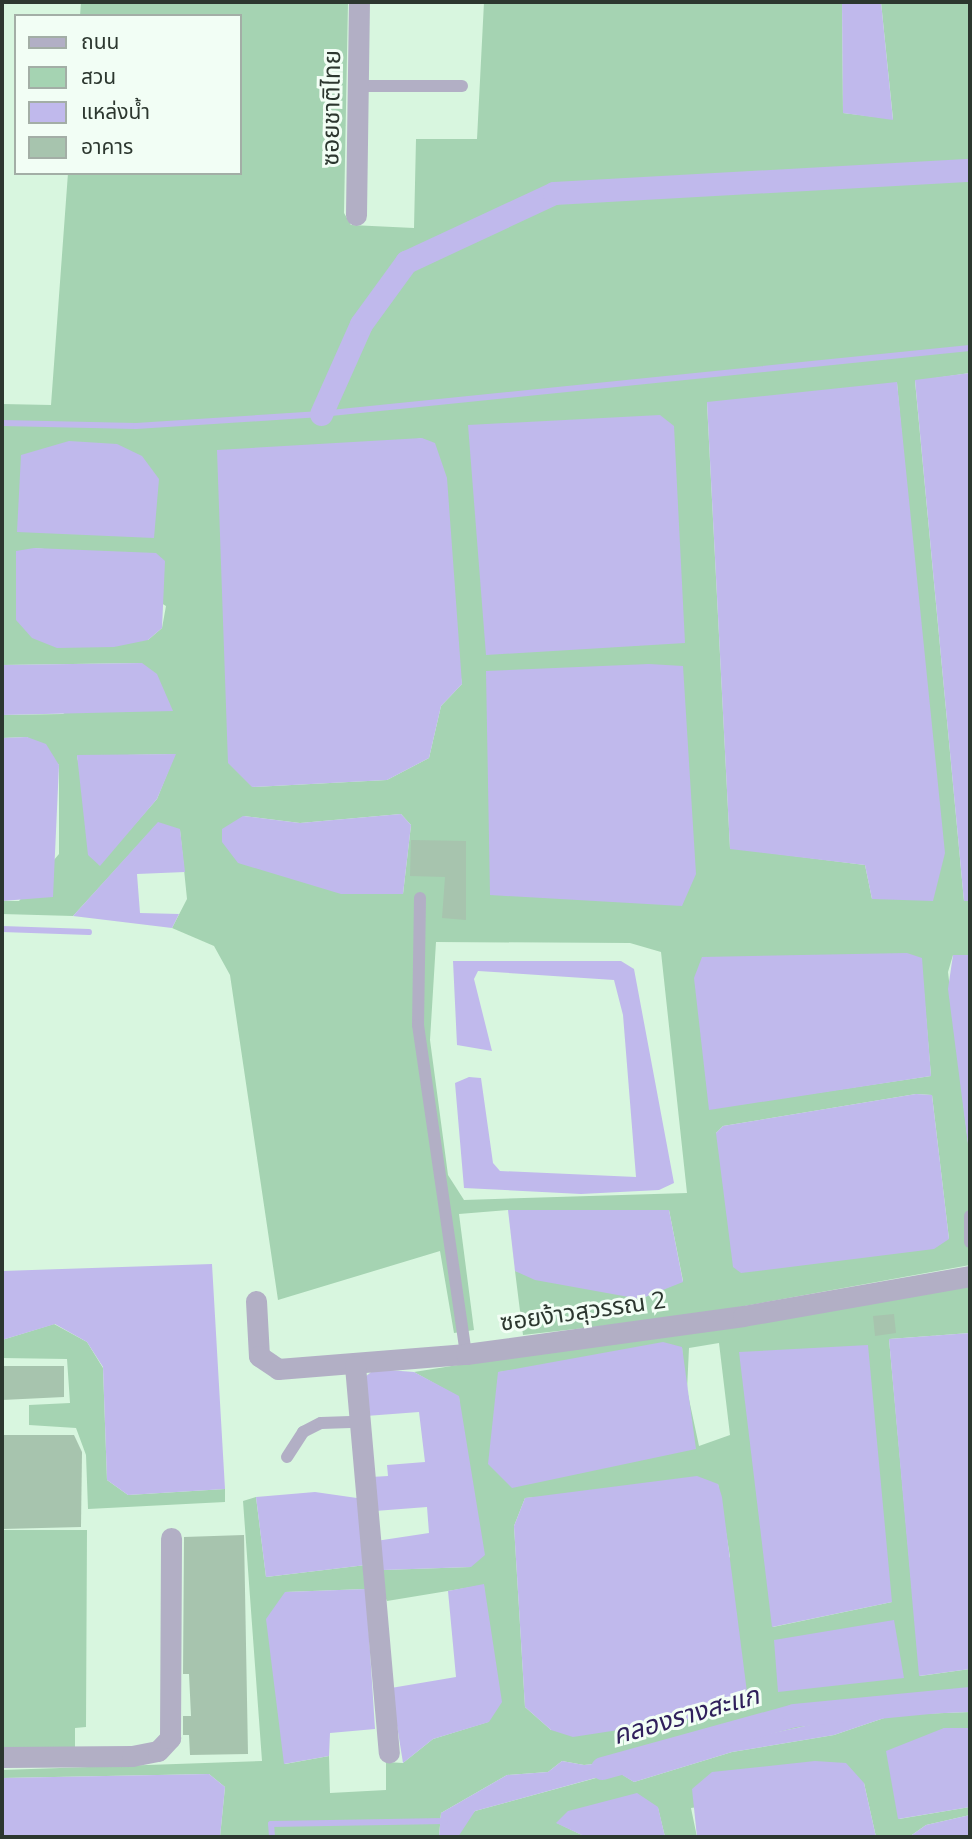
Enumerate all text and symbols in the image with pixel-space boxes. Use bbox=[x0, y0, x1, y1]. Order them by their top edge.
legend bbox=[14, 14, 242, 175]
text: ถนน bbox=[81, 28, 119, 56]
street label: ซอยชาติไทย bbox=[317, 50, 347, 166]
text: สวน bbox=[81, 63, 116, 91]
text: แหล่งน้ำ bbox=[81, 98, 150, 126]
text: อาคาร bbox=[81, 133, 133, 161]
street label: ซอยง้าวสุวรรณ 2 bbox=[498, 1286, 668, 1338]
water label: คลองรางสะแก bbox=[609, 1680, 763, 1752]

